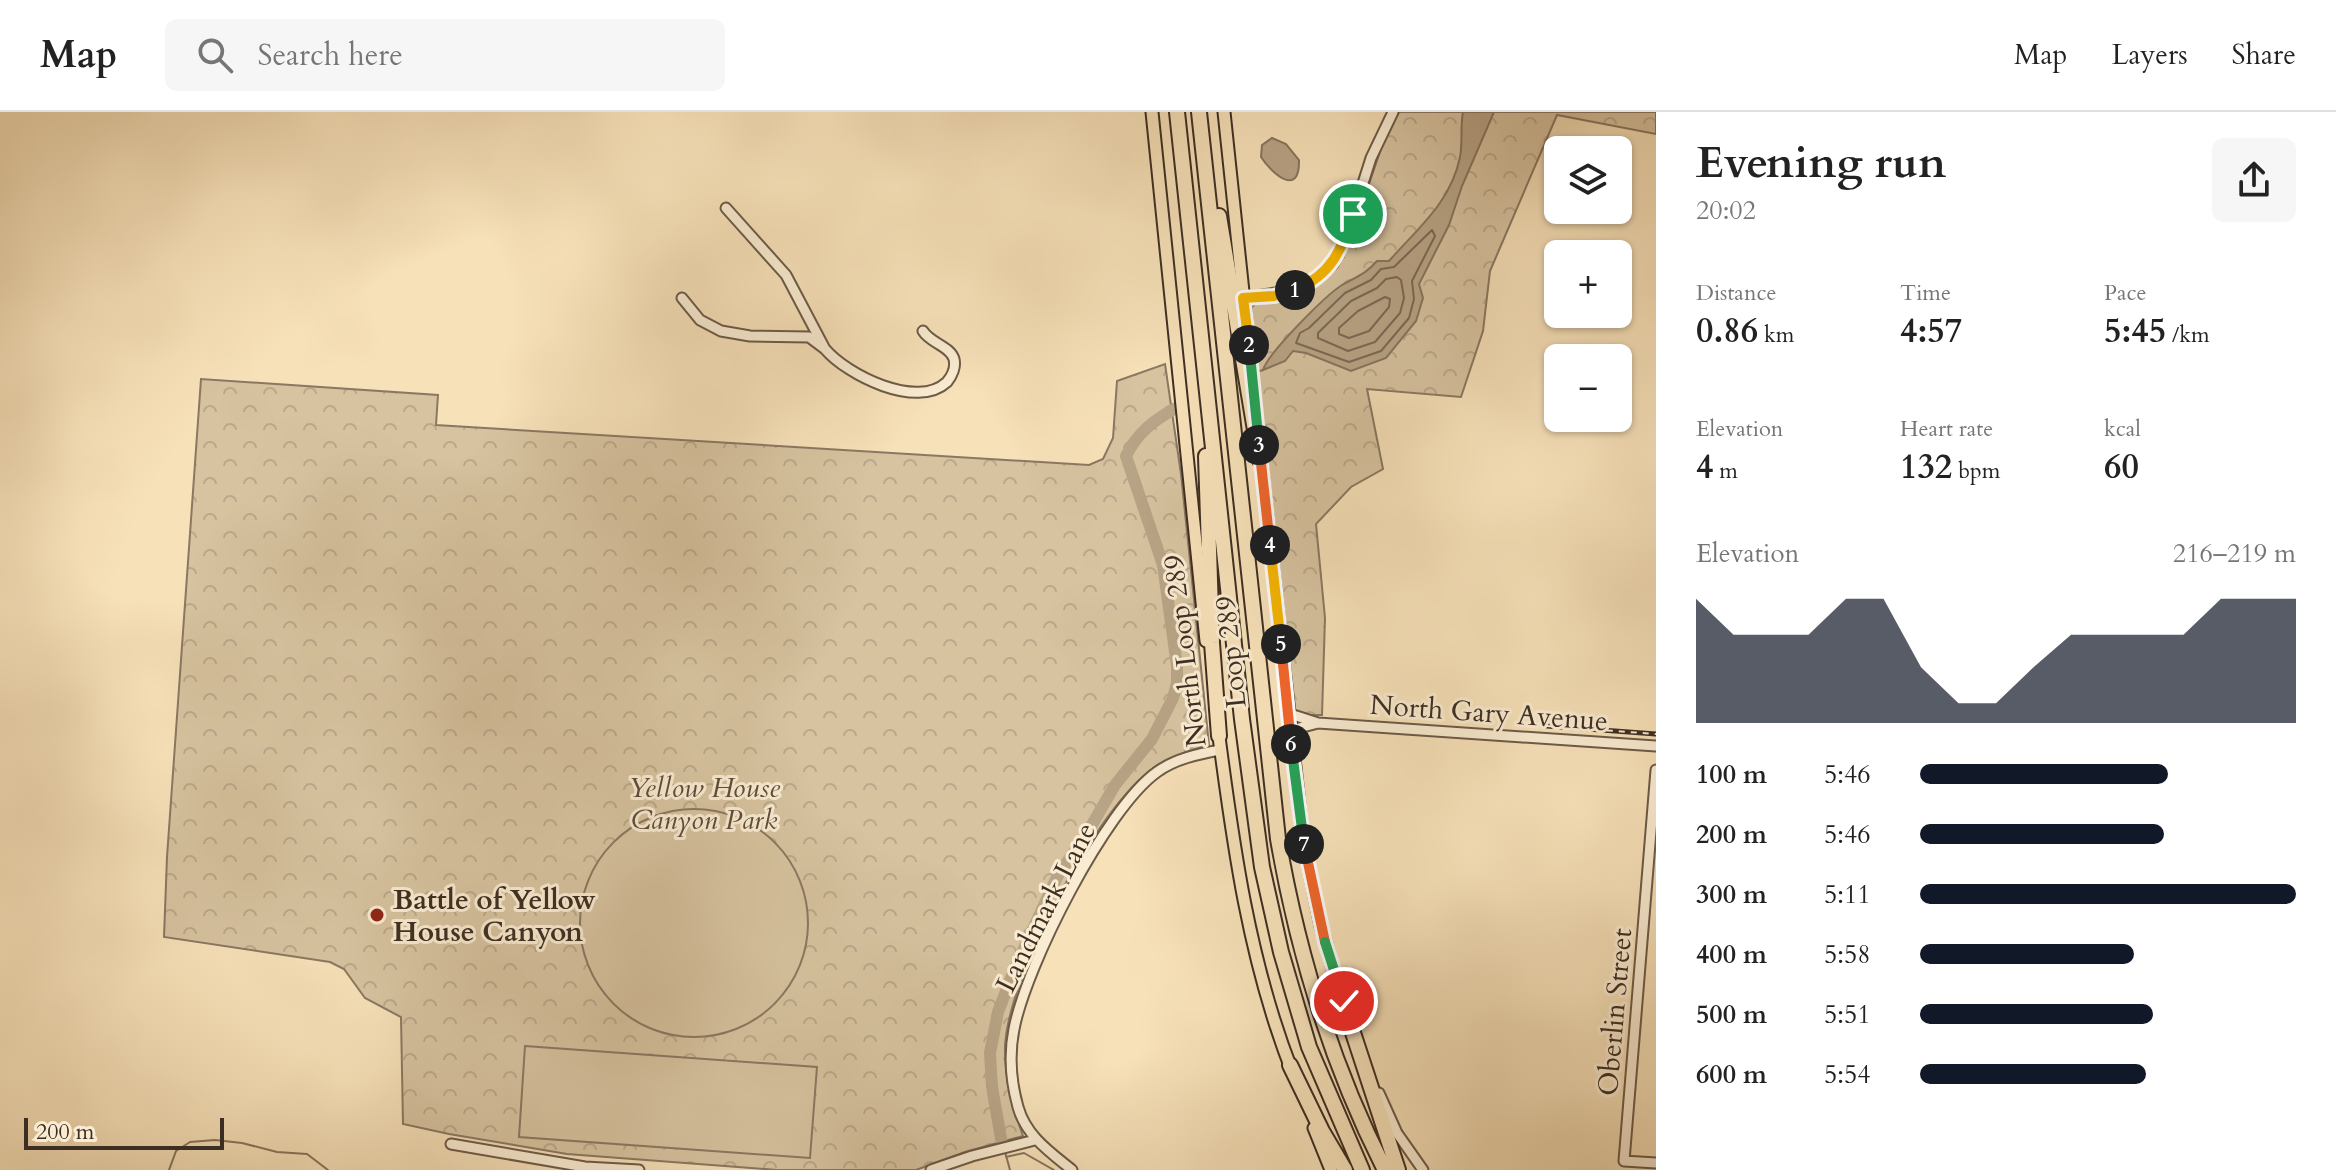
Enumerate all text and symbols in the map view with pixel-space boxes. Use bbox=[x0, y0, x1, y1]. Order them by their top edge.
search box bbox=[165, 19, 725, 91]
text: Map bbox=[40, 29, 117, 81]
icon: search bbox=[193, 33, 237, 77]
text: Search here bbox=[257, 35, 403, 76]
text: Map bbox=[2014, 36, 2067, 74]
text: Layers bbox=[2111, 36, 2188, 74]
text: Share bbox=[2232, 36, 2296, 74]
text: Evening run bbox=[1696, 133, 1946, 193]
map controls bbox=[1544, 136, 1632, 432]
button: layers bbox=[1544, 136, 1632, 224]
button: share bbox=[2212, 138, 2296, 222]
pin bbox=[1319, 180, 1387, 248]
icon: arrive bbox=[1331, 192, 1375, 236]
text: 20:02 bbox=[1696, 193, 1756, 228]
button: + bbox=[1544, 240, 1632, 328]
pin: 1 bbox=[1275, 270, 1315, 310]
text: 1 bbox=[1289, 275, 1301, 305]
text: Distance bbox=[1696, 278, 1776, 308]
text: Time bbox=[1900, 278, 1951, 308]
text: Pace bbox=[2104, 278, 2147, 308]
text: 0.86 bbox=[1696, 308, 1758, 354]
text: 4:57 bbox=[1900, 308, 1962, 354]
text: 5:45 bbox=[2104, 308, 2166, 354]
text: km bbox=[1758, 320, 1794, 350]
text: /km bbox=[2166, 320, 2210, 350]
pin: 2 bbox=[1229, 325, 1269, 365]
text: 2 bbox=[1243, 330, 1255, 360]
button: − bbox=[1544, 344, 1632, 432]
text: Elevation bbox=[1696, 414, 1783, 444]
text: Heart rate bbox=[1900, 414, 1993, 444]
text: kcal bbox=[2104, 414, 2141, 444]
pin: 3 bbox=[1239, 425, 1279, 465]
text: 3 bbox=[1253, 430, 1265, 460]
text: 4 bbox=[1696, 444, 1713, 490]
text: 132 bbox=[1900, 444, 1952, 490]
text: 60 bbox=[2104, 444, 2139, 490]
text: m bbox=[1713, 456, 1738, 486]
text: bpm bbox=[1952, 456, 2000, 486]
pin: 4 bbox=[1250, 525, 1290, 565]
text: 4 bbox=[1264, 530, 1276, 560]
text: Elevation bbox=[1696, 536, 1799, 571]
text: 216–219 m bbox=[2173, 536, 2296, 571]
street label: North Loop 289 bbox=[1154, 552, 1216, 749]
street label: Loop 289 bbox=[1206, 594, 1256, 710]
pin: 5 bbox=[1261, 624, 1301, 664]
text: 5 bbox=[1275, 629, 1287, 659]
street label: North Gary Avenue bbox=[1369, 686, 1609, 740]
pin: 6 bbox=[1271, 724, 1311, 764]
text: 6 bbox=[1285, 729, 1297, 759]
text: 100 m bbox=[1696, 757, 1767, 792]
text: 5:46 bbox=[1824, 757, 1871, 792]
park label: Yellow House Canyon Park bbox=[628, 769, 780, 839]
street label: Landmark Lane bbox=[987, 816, 1105, 999]
text: 200 m bbox=[1696, 817, 1767, 852]
text: 5:46 bbox=[1824, 817, 1871, 852]
pin: 7 bbox=[1284, 824, 1324, 864]
text: 7 bbox=[1298, 829, 1310, 859]
text: 300 m bbox=[1696, 877, 1767, 912]
text: 5:11 bbox=[1824, 877, 1871, 912]
place label: Battle of Yellow House Canyon bbox=[393, 881, 596, 951]
marker: Battle of Yellow House Canyon bbox=[368, 906, 386, 924]
street label: Oberlin Street bbox=[1589, 927, 1641, 1097]
text: 400 m bbox=[1696, 937, 1767, 972]
text: 5:58 bbox=[1824, 937, 1871, 972]
pin bbox=[1310, 967, 1378, 1035]
icon: check bbox=[1322, 979, 1366, 1023]
text: 500 m bbox=[1696, 997, 1767, 1032]
text: 5:51 bbox=[1824, 997, 1871, 1032]
text: 600 m bbox=[1696, 1057, 1767, 1092]
text: 5:54 bbox=[1824, 1057, 1871, 1092]
scale bar bbox=[24, 1114, 224, 1150]
text: 200 m bbox=[36, 1117, 94, 1147]

